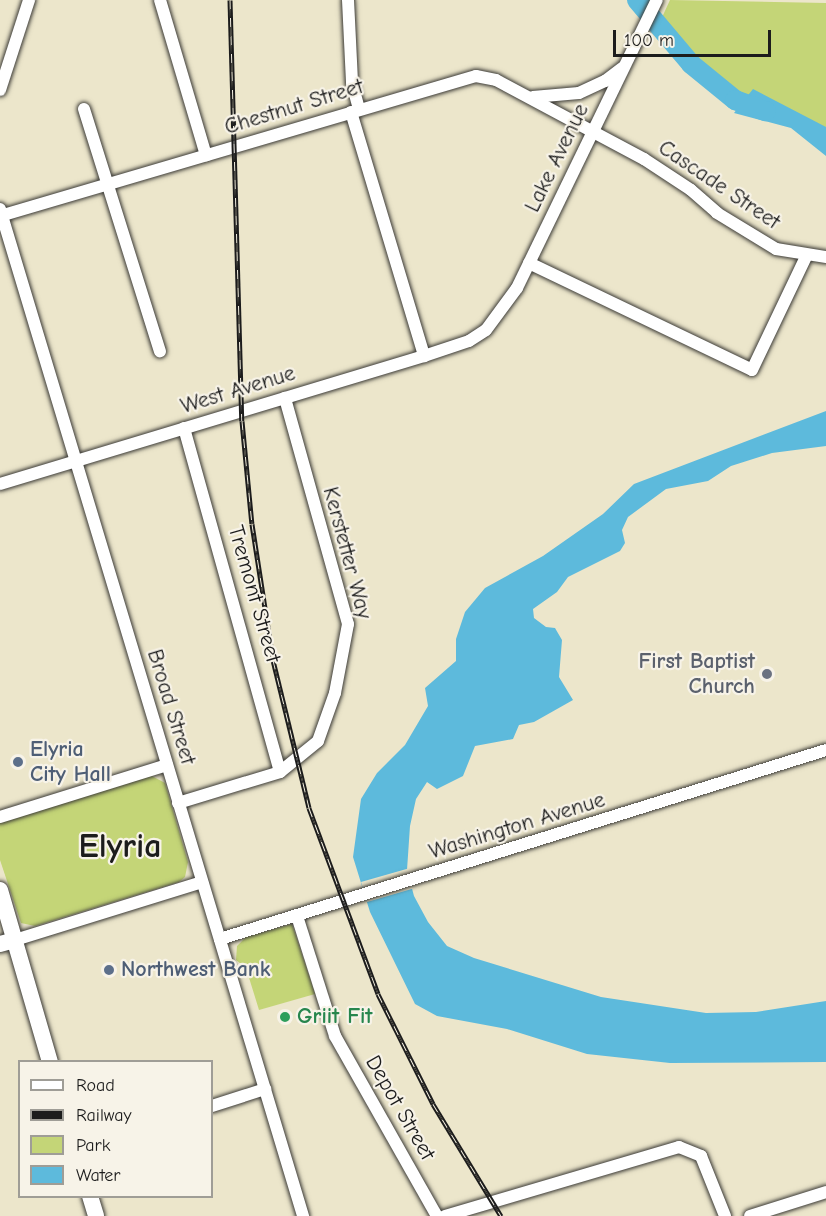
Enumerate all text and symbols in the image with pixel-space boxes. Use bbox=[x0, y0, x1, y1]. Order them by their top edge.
scale bar bbox=[616, 18, 774, 56]
text: 100 m bbox=[624, 30, 674, 51]
street label: Chestnut Street bbox=[221, 73, 367, 141]
street label: Lake Avenue bbox=[519, 99, 595, 217]
street label: Cascade Street bbox=[653, 135, 785, 235]
street label: West Avenue bbox=[178, 360, 298, 420]
street label: Kerstetter Way bbox=[317, 484, 377, 622]
street label: Tremont Street bbox=[222, 522, 286, 666]
street label: Broad Street bbox=[141, 646, 201, 768]
place label: First Baptist Church bbox=[638, 648, 755, 700]
marker: First Baptist Church bbox=[760, 667, 774, 681]
place label: Elyria City Hall bbox=[30, 736, 111, 788]
marker: Elyria City Hall bbox=[11, 755, 25, 769]
street label: Washington Avenue bbox=[426, 787, 608, 865]
district label: Elyria bbox=[79, 827, 161, 867]
place label: Northwest Bank bbox=[121, 957, 271, 983]
marker: Northwest Bank bbox=[102, 963, 116, 977]
place label: Griit Fit bbox=[297, 1004, 372, 1030]
marker: Griit Fit bbox=[278, 1010, 292, 1024]
street label: Depot Street bbox=[359, 1051, 441, 1165]
legend bbox=[18, 1060, 213, 1198]
text: Road bbox=[76, 1075, 115, 1096]
text: Railway bbox=[76, 1105, 132, 1126]
text: Park bbox=[76, 1135, 110, 1156]
text: Water bbox=[76, 1165, 120, 1186]

